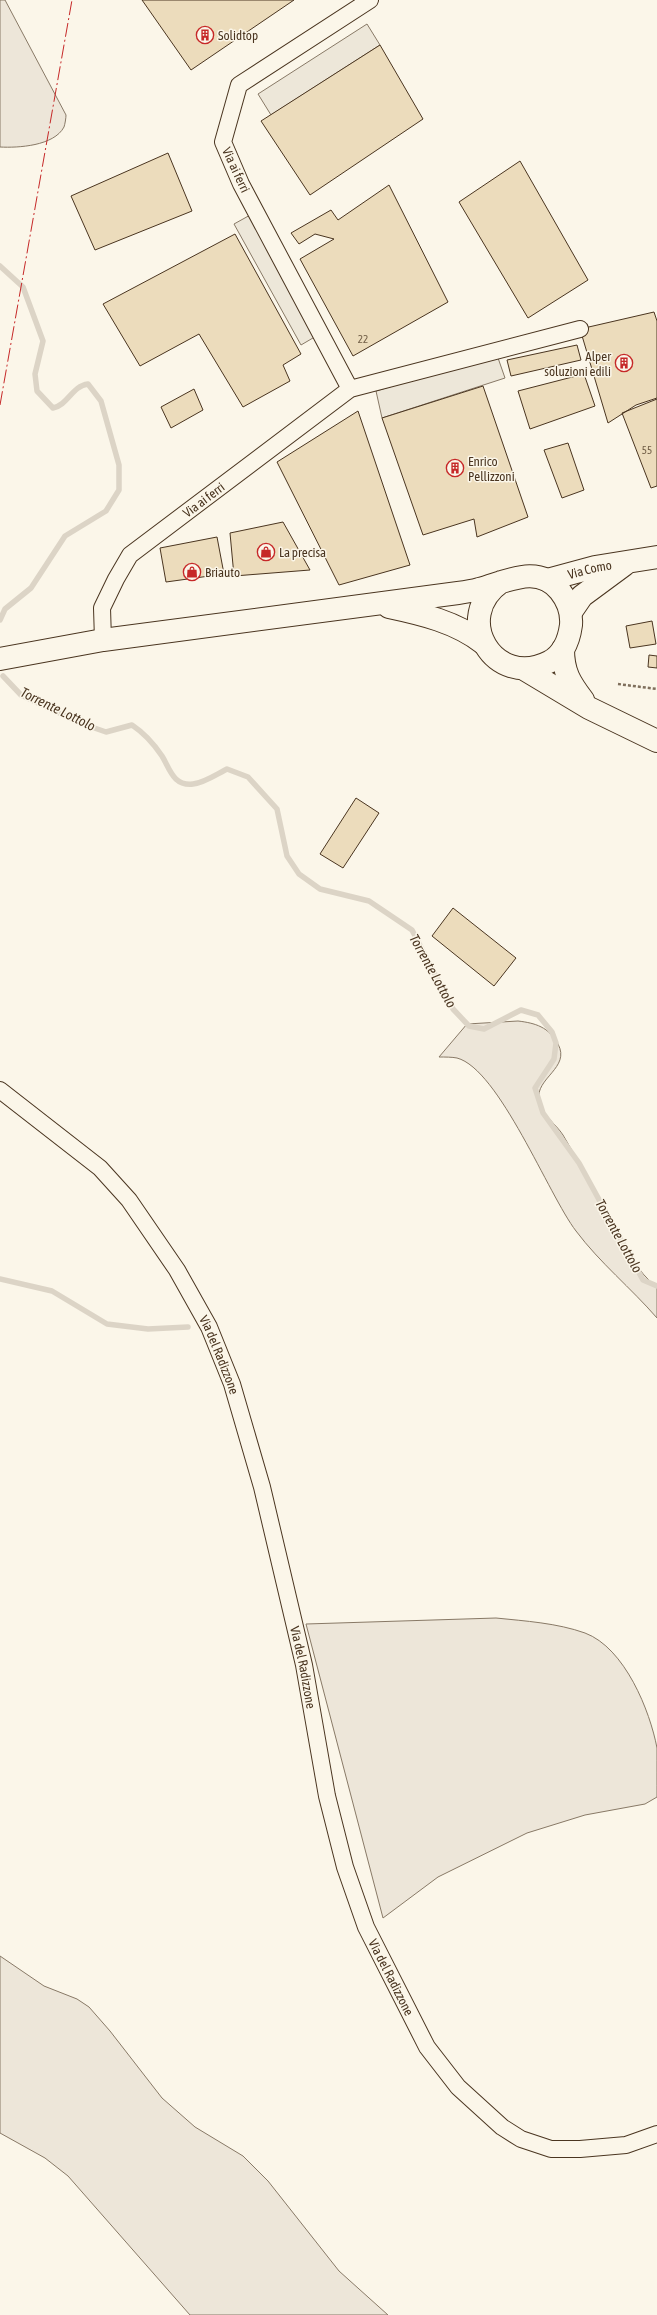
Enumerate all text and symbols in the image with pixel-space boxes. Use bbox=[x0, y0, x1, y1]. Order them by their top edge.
building icon: Solidtop bbox=[195, 25, 215, 45]
place label: Solidtop bbox=[218, 28, 258, 43]
street label: Via ai ferri bbox=[219, 145, 253, 195]
house number: 22 bbox=[358, 333, 368, 345]
place label: Alper soluzioni edili bbox=[544, 349, 611, 379]
building icon: Alper soluzioni edili bbox=[614, 353, 634, 373]
house number: 55 bbox=[642, 444, 652, 456]
place label: Enrico Pellizzoni bbox=[468, 454, 515, 484]
building icon: Enrico Pellizzoni bbox=[445, 458, 465, 478]
street label: Via ai ferri bbox=[180, 479, 227, 520]
shop icon: La precisa bbox=[256, 542, 276, 562]
place label: La precisa bbox=[279, 545, 326, 560]
street label: Via Como bbox=[566, 557, 613, 582]
shop icon: Briauto bbox=[182, 562, 202, 582]
place label: Briauto bbox=[205, 565, 240, 580]
water label: Torrente Lottolo bbox=[18, 684, 99, 734]
water label: Torrente Lottolo bbox=[406, 931, 460, 1011]
water label: Torrente Lottolo bbox=[592, 1196, 646, 1276]
street label: Via del Radizzone bbox=[197, 1313, 242, 1396]
street label: Via del Radizzone bbox=[288, 1625, 319, 1710]
street label: Via del Radizzone bbox=[366, 1936, 417, 2018]

